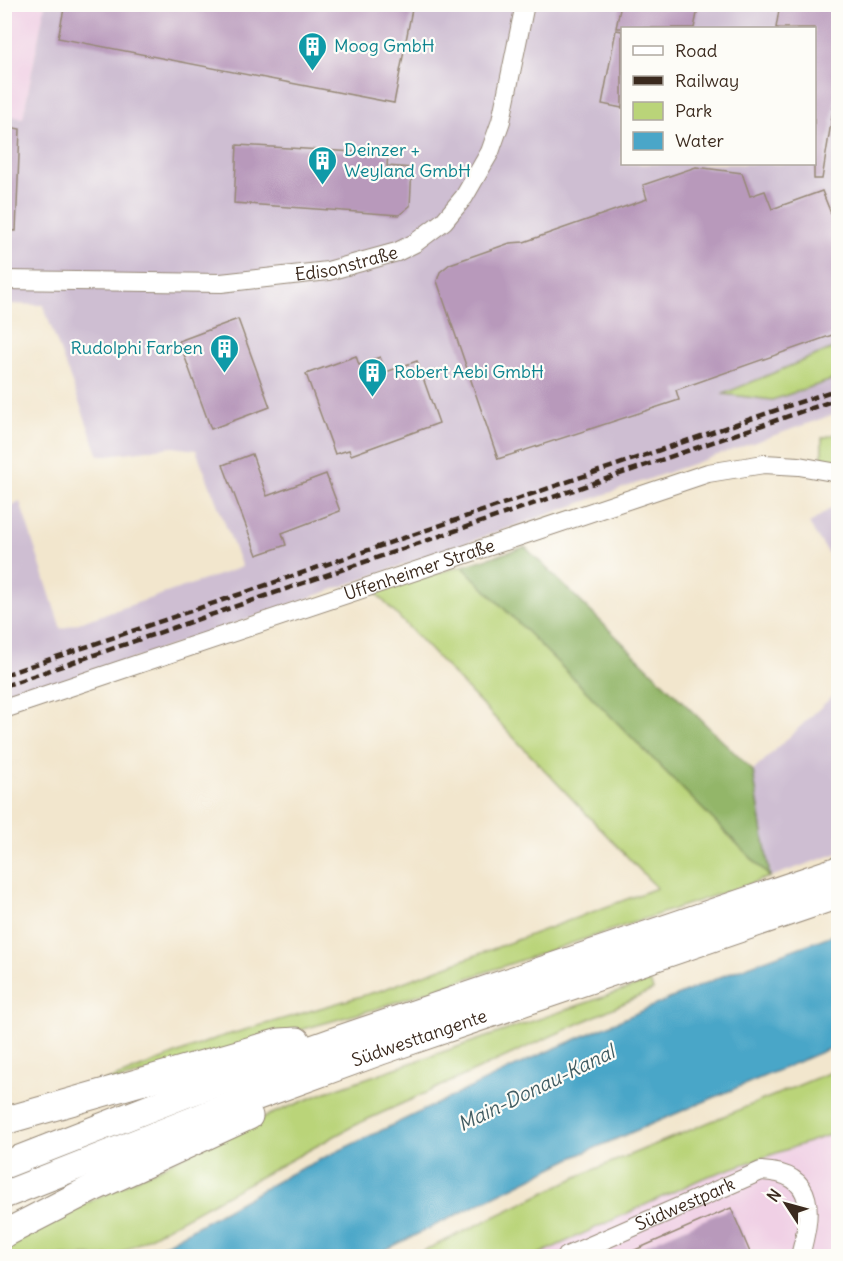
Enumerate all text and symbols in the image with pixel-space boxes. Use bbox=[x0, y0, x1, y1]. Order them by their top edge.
legend bbox=[621, 27, 816, 165]
building icon: Moog GmbH bbox=[297, 30, 329, 72]
place label: Moog GmbH bbox=[334, 34, 435, 57]
text: Road bbox=[675, 39, 718, 62]
text: Railway bbox=[675, 69, 739, 92]
text: Park bbox=[675, 99, 712, 122]
text: Water bbox=[675, 129, 725, 152]
place label: Deinzer + Weyland GmbH bbox=[344, 138, 471, 182]
building icon: Deinzer + Weyland GmbH bbox=[307, 144, 339, 186]
street label: Edisonstraße bbox=[294, 240, 400, 286]
building icon: Rudolphi Farben bbox=[208, 332, 240, 374]
place label: Rudolphi Farben bbox=[71, 336, 203, 359]
building icon: Robert Aebi GmbH bbox=[357, 356, 389, 398]
place label: Robert Aebi GmbH bbox=[394, 360, 544, 383]
street label: Uffenheimer Straße bbox=[341, 533, 498, 605]
street label: Südwesttangente bbox=[348, 1004, 490, 1072]
water label: Main-Donau-Kanal bbox=[453, 1038, 621, 1136]
street label: Südwestpark bbox=[632, 1172, 738, 1236]
north arrow bbox=[756, 1174, 816, 1234]
text: N bbox=[763, 1185, 785, 1206]

